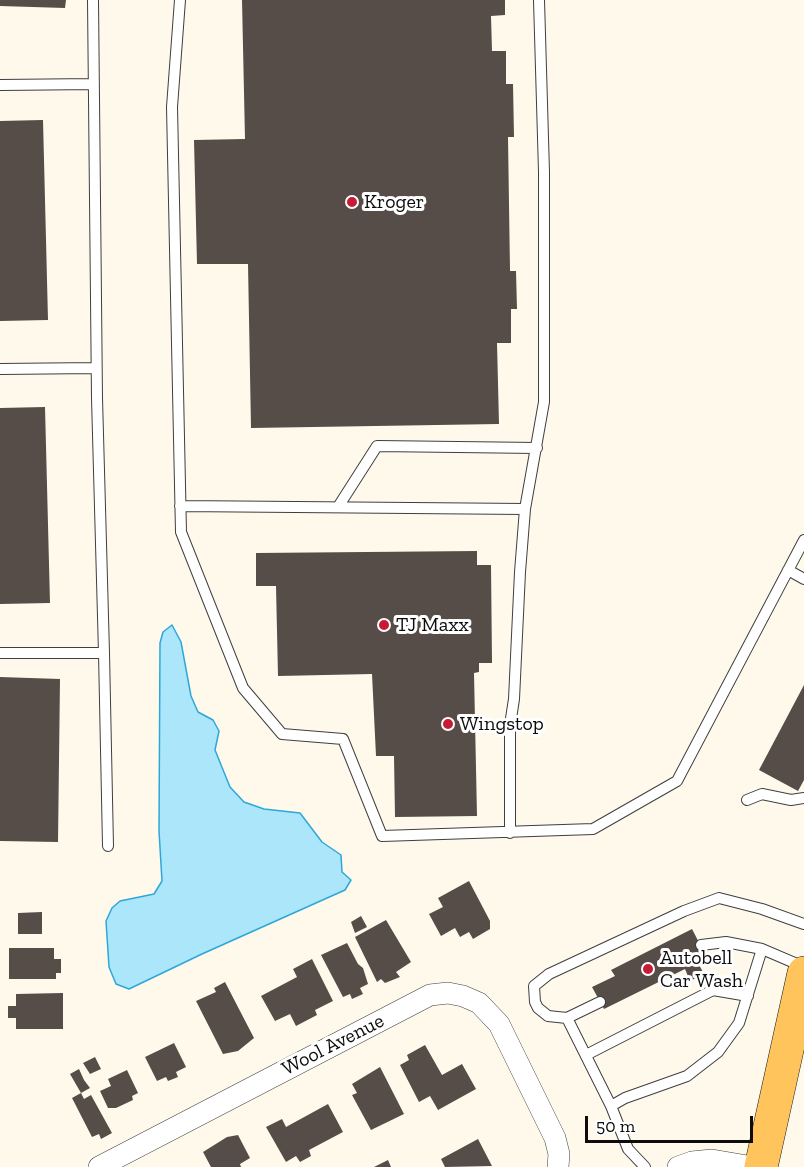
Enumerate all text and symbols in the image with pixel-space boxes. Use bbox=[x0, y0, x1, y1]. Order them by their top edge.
place label: Kroger bbox=[364, 190, 424, 214]
marker: Kroger bbox=[345, 195, 359, 209]
place label: TJ Maxx bbox=[396, 613, 469, 637]
marker: TJ Maxx bbox=[377, 618, 391, 632]
place label: Wingstop bbox=[460, 712, 544, 736]
marker: Wingstop bbox=[441, 717, 455, 731]
place label: Autobell Car Wash bbox=[660, 946, 743, 993]
marker: Autobell Car Wash bbox=[641, 962, 655, 976]
street label: Wool Avenue bbox=[278, 1009, 388, 1081]
scale bar bbox=[588, 1104, 756, 1142]
text: 50 m bbox=[596, 1115, 635, 1137]

